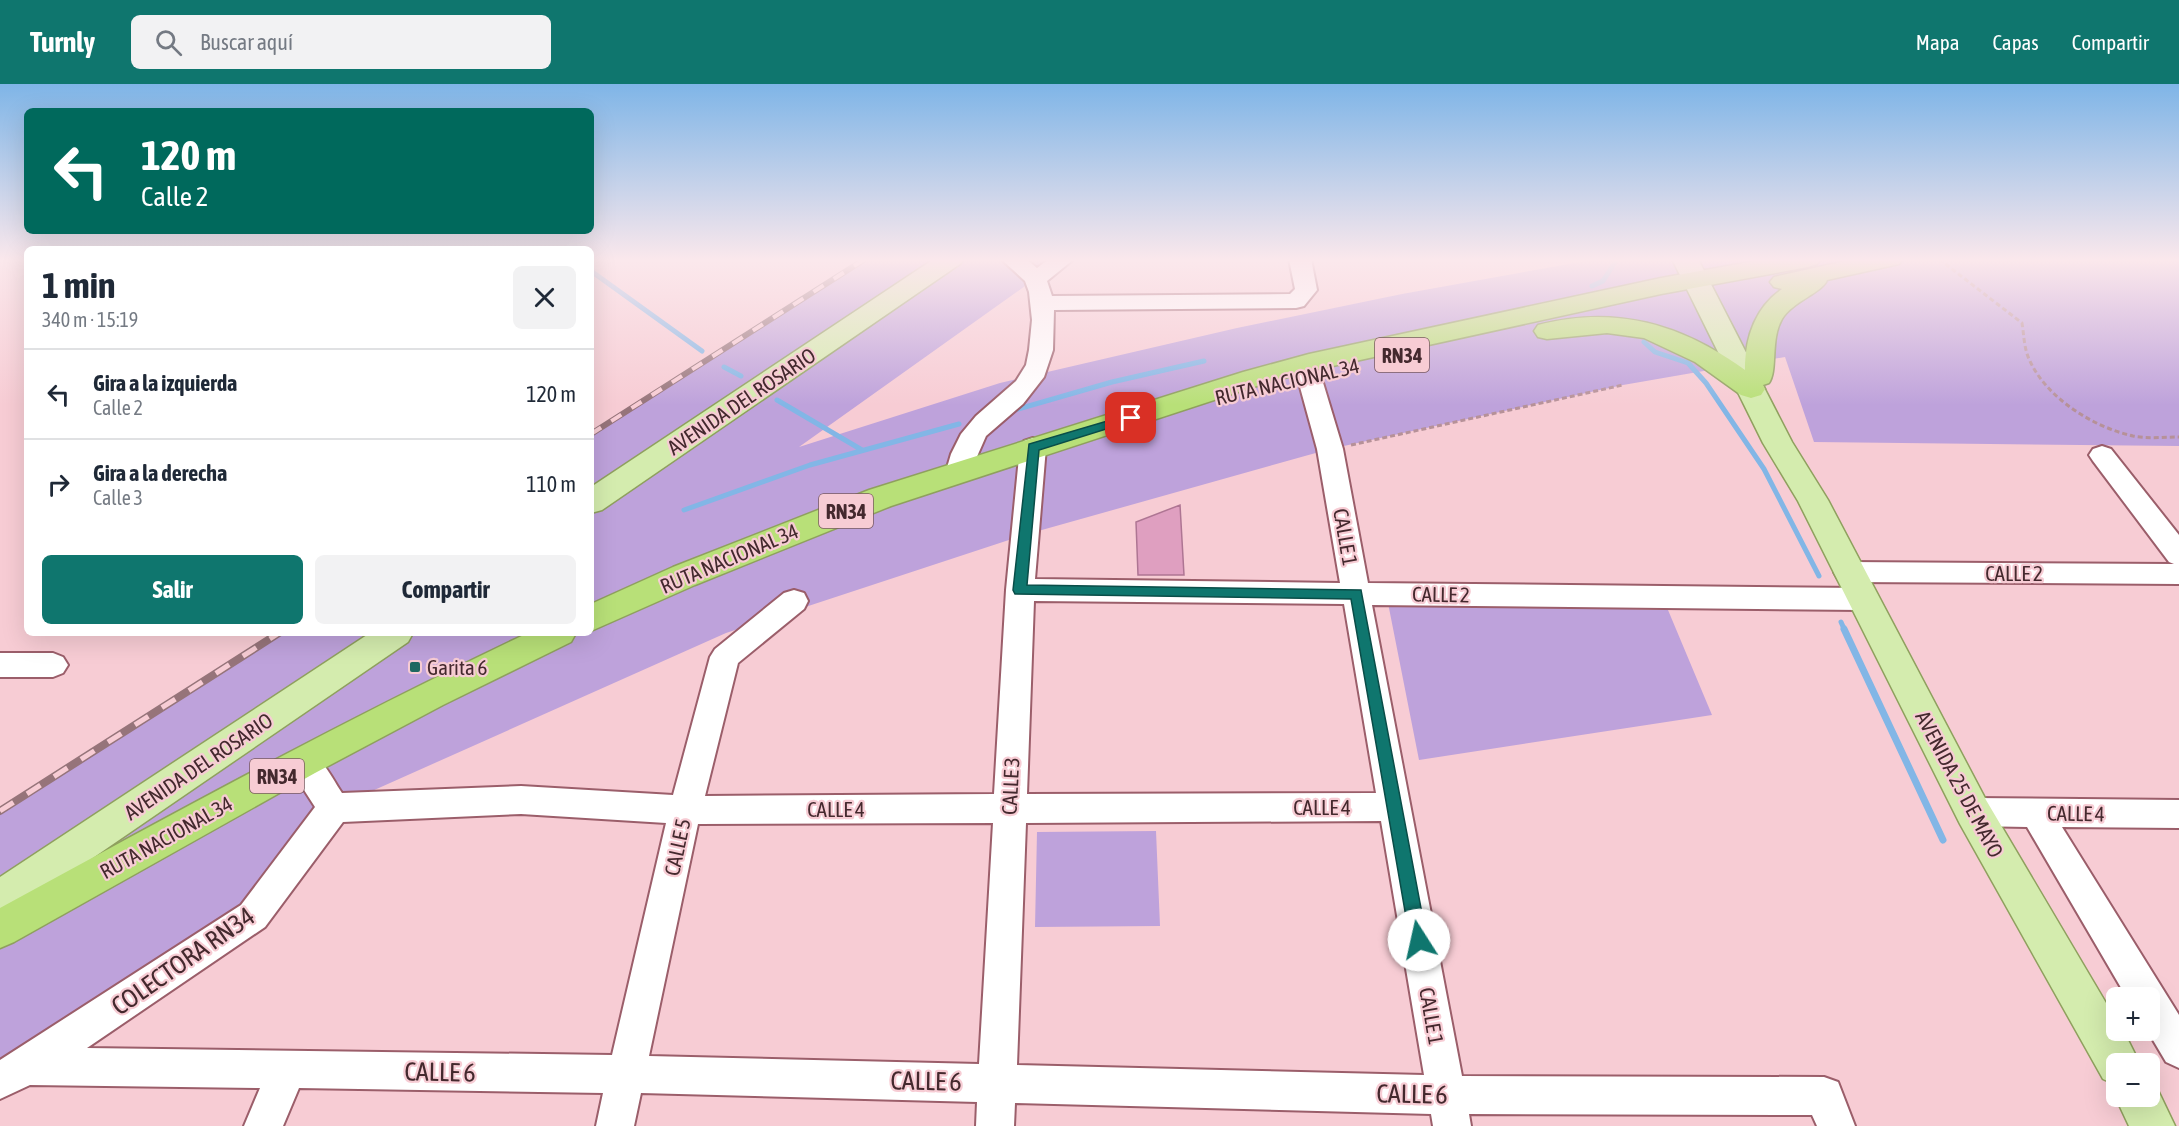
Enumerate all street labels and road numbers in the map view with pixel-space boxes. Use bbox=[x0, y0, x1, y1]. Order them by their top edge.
road number: RN34 bbox=[1375, 338, 1429, 372]
street label: AVENIDA DEL ROSARIO bbox=[662, 343, 820, 459]
street label: RUTA NACIONAL 34 bbox=[1212, 353, 1362, 409]
road number: RN34 bbox=[819, 494, 873, 528]
street label: CALLE 1 bbox=[1329, 507, 1363, 567]
street label: RUTA NACIONAL 34 bbox=[656, 518, 802, 598]
street label: CALLE 2 bbox=[1985, 561, 2043, 585]
street label: CALLE 2 bbox=[1412, 581, 1470, 607]
street label: AVENIDA 25 DE MAYO bbox=[1911, 707, 2009, 861]
street label: AVENIDA DEL ROSARIO bbox=[119, 708, 277, 824]
street label: CALLE 3 bbox=[997, 757, 1023, 815]
road number: RN34 bbox=[250, 759, 304, 793]
street label: RUTA NACIONAL 34 bbox=[96, 791, 236, 883]
street label: CALLE 4 bbox=[1293, 795, 1351, 819]
street label: CALLE 4 bbox=[807, 797, 865, 821]
street label: CALLE 4 bbox=[2047, 800, 2105, 826]
street label: CALLE 5 bbox=[659, 816, 695, 878]
street label: COLECTORA RN34 bbox=[106, 901, 260, 1021]
street label: CALLE 1 bbox=[1415, 986, 1449, 1046]
street label: CALLE 6 bbox=[404, 1056, 476, 1088]
street label: CALLE 6 bbox=[890, 1065, 962, 1097]
street label: CALLE 6 bbox=[1376, 1078, 1448, 1110]

